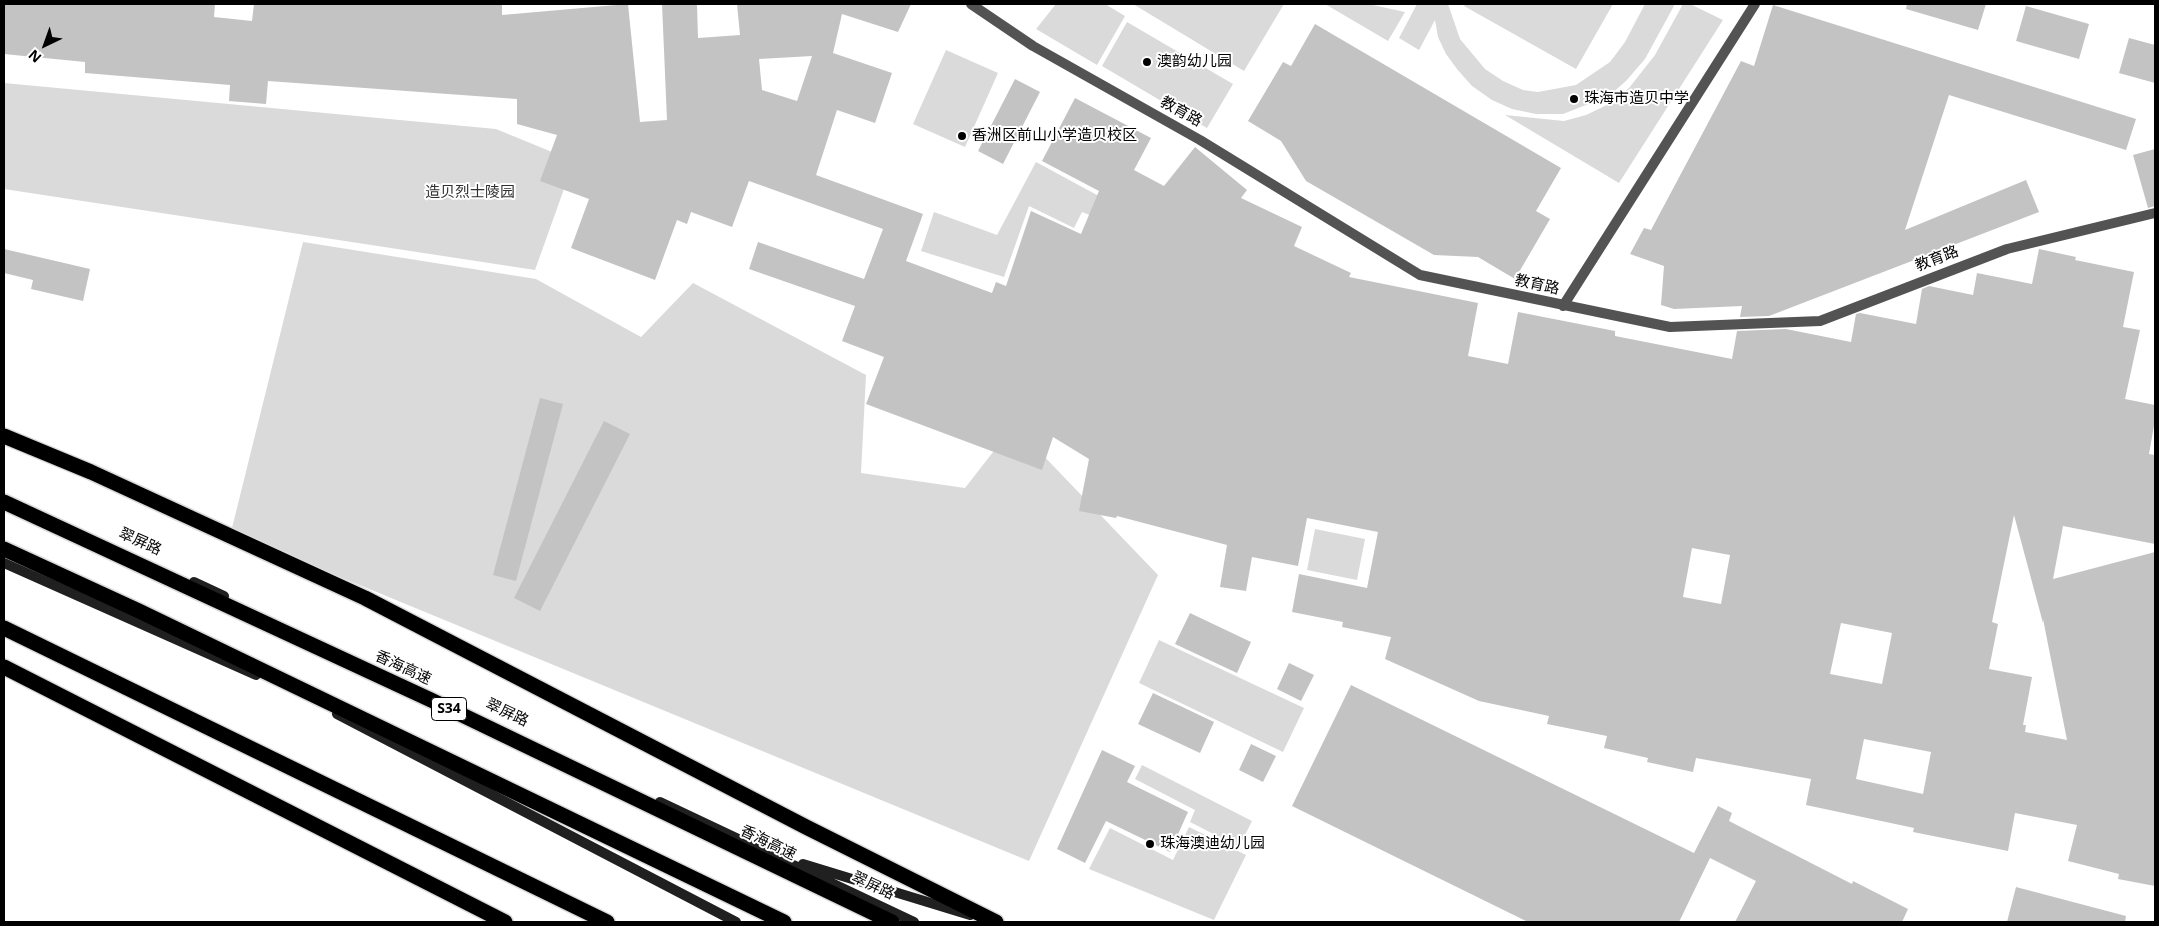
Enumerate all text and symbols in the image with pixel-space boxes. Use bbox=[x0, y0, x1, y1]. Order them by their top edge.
north arrow bbox=[20, 20, 70, 70]
text: N bbox=[24, 46, 45, 67]
place label: 澳韵幼儿园 bbox=[1157, 53, 1232, 71]
marker: 澳韵幼儿园 bbox=[1141, 56, 1153, 68]
place label: 珠海市造贝中学 bbox=[1584, 90, 1689, 108]
street label: 教育路 bbox=[1157, 93, 1205, 131]
marker: 珠海市造贝中学 bbox=[1568, 93, 1580, 105]
place label: 香洲区前山小学造贝校区 bbox=[972, 127, 1137, 145]
marker: 香洲区前山小学造贝校区 bbox=[956, 130, 968, 142]
park label: 造贝烈士陵园 bbox=[425, 184, 515, 202]
street label: 教育路 bbox=[1913, 243, 1961, 275]
street label: 教育路 bbox=[1513, 272, 1561, 298]
street label: 翠屏路 bbox=[116, 525, 164, 559]
street label: 香海高速 bbox=[372, 647, 434, 689]
street label: 翠屏路 bbox=[483, 695, 531, 731]
road number: S34 bbox=[432, 698, 466, 721]
street label: 香海高速 bbox=[737, 822, 799, 864]
place label: 珠海澳迪幼儿园 bbox=[1160, 835, 1265, 853]
marker: 珠海澳迪幼儿园 bbox=[1144, 838, 1156, 850]
street label: 翠屏路 bbox=[849, 868, 897, 904]

